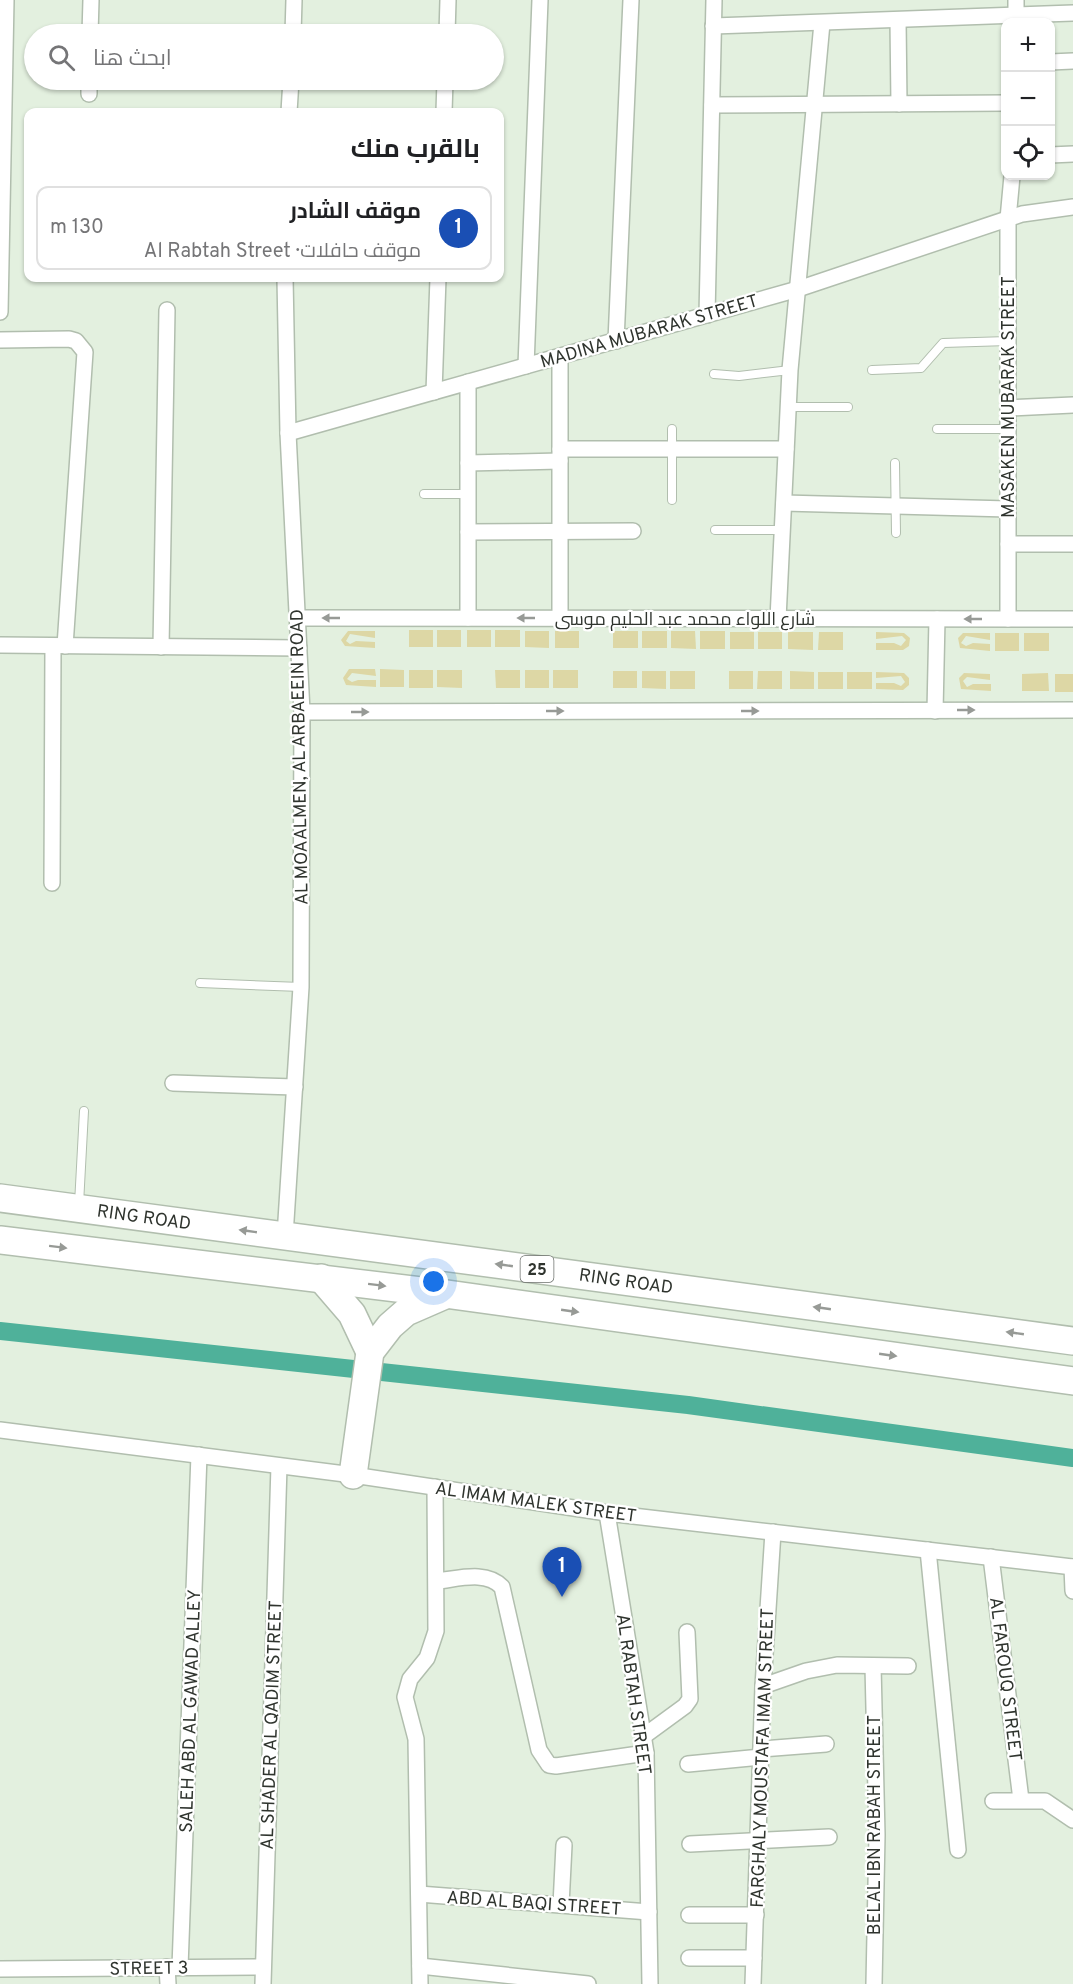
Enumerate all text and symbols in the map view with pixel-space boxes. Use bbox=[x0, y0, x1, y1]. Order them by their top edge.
map controls bbox=[1001, 18, 1055, 180]
button: + bbox=[1001, 18, 1055, 72]
search box bbox=[24, 24, 504, 90]
icon: search bbox=[45, 41, 78, 74]
text: ابحث هنا bbox=[93, 46, 172, 73]
button: − bbox=[1001, 72, 1055, 126]
button: locate bbox=[1001, 126, 1055, 180]
text: بالقرب منك bbox=[351, 134, 480, 167]
text: موقف الشادر bbox=[290, 199, 421, 226]
text: 130 m bbox=[50, 215, 104, 241]
text: 1 bbox=[455, 215, 463, 241]
text: موقف حافلات · Al Rabtah Street bbox=[144, 239, 421, 265]
street label: MASAKEN MUBARAK STREET bbox=[998, 276, 1021, 518]
street label: MADINA MUBARAK STREET bbox=[538, 290, 761, 375]
street label: AL MOAALMEN, AL ARBAEEIN ROAD bbox=[286, 609, 315, 905]
street label: شارع اللواء محمد عبد الحليم موسى bbox=[555, 609, 815, 632]
one-way arrow bbox=[321, 613, 340, 623]
one-way arrow bbox=[516, 613, 535, 623]
one-way arrow bbox=[963, 614, 982, 624]
one-way arrow bbox=[546, 706, 565, 716]
one-way arrow bbox=[741, 706, 760, 716]
one-way arrow bbox=[957, 706, 976, 715]
one-way arrow bbox=[351, 707, 370, 717]
street label: RING ROAD bbox=[95, 1201, 192, 1236]
one-way arrow bbox=[238, 1226, 257, 1235]
one-way arrow bbox=[49, 1242, 68, 1252]
road number: 25 bbox=[520, 1256, 554, 1282]
one-way arrow bbox=[494, 1260, 513, 1270]
street label: RING ROAD bbox=[577, 1265, 674, 1300]
your location bbox=[419, 1267, 448, 1296]
one-way arrow bbox=[367, 1281, 386, 1290]
one-way arrow bbox=[812, 1303, 831, 1312]
one-way arrow bbox=[561, 1307, 580, 1316]
one-way arrow bbox=[1005, 1329, 1024, 1338]
one-way arrow bbox=[879, 1351, 898, 1360]
street label: AL IMAM MALEK STREET bbox=[434, 1478, 638, 1529]
pin: 1 bbox=[542, 1548, 582, 1597]
street label: SALEH ABD AL GAWAD ALLEY bbox=[176, 1589, 207, 1833]
street label: AL FAROUQ STREET bbox=[983, 1596, 1026, 1762]
street label: AL SHADER AL QADIM STREET bbox=[257, 1600, 288, 1850]
street label: FARGHALY MOUSTAFA IMAM STREET bbox=[747, 1608, 780, 1908]
street label: AL RABTAH STREET bbox=[610, 1612, 655, 1776]
street label: BELAL IBN RABAH STREET bbox=[864, 1715, 887, 1935]
street label: ABD AL BAQI STREET bbox=[446, 1887, 622, 1922]
street label: STREET 3 bbox=[109, 1957, 189, 1982]

